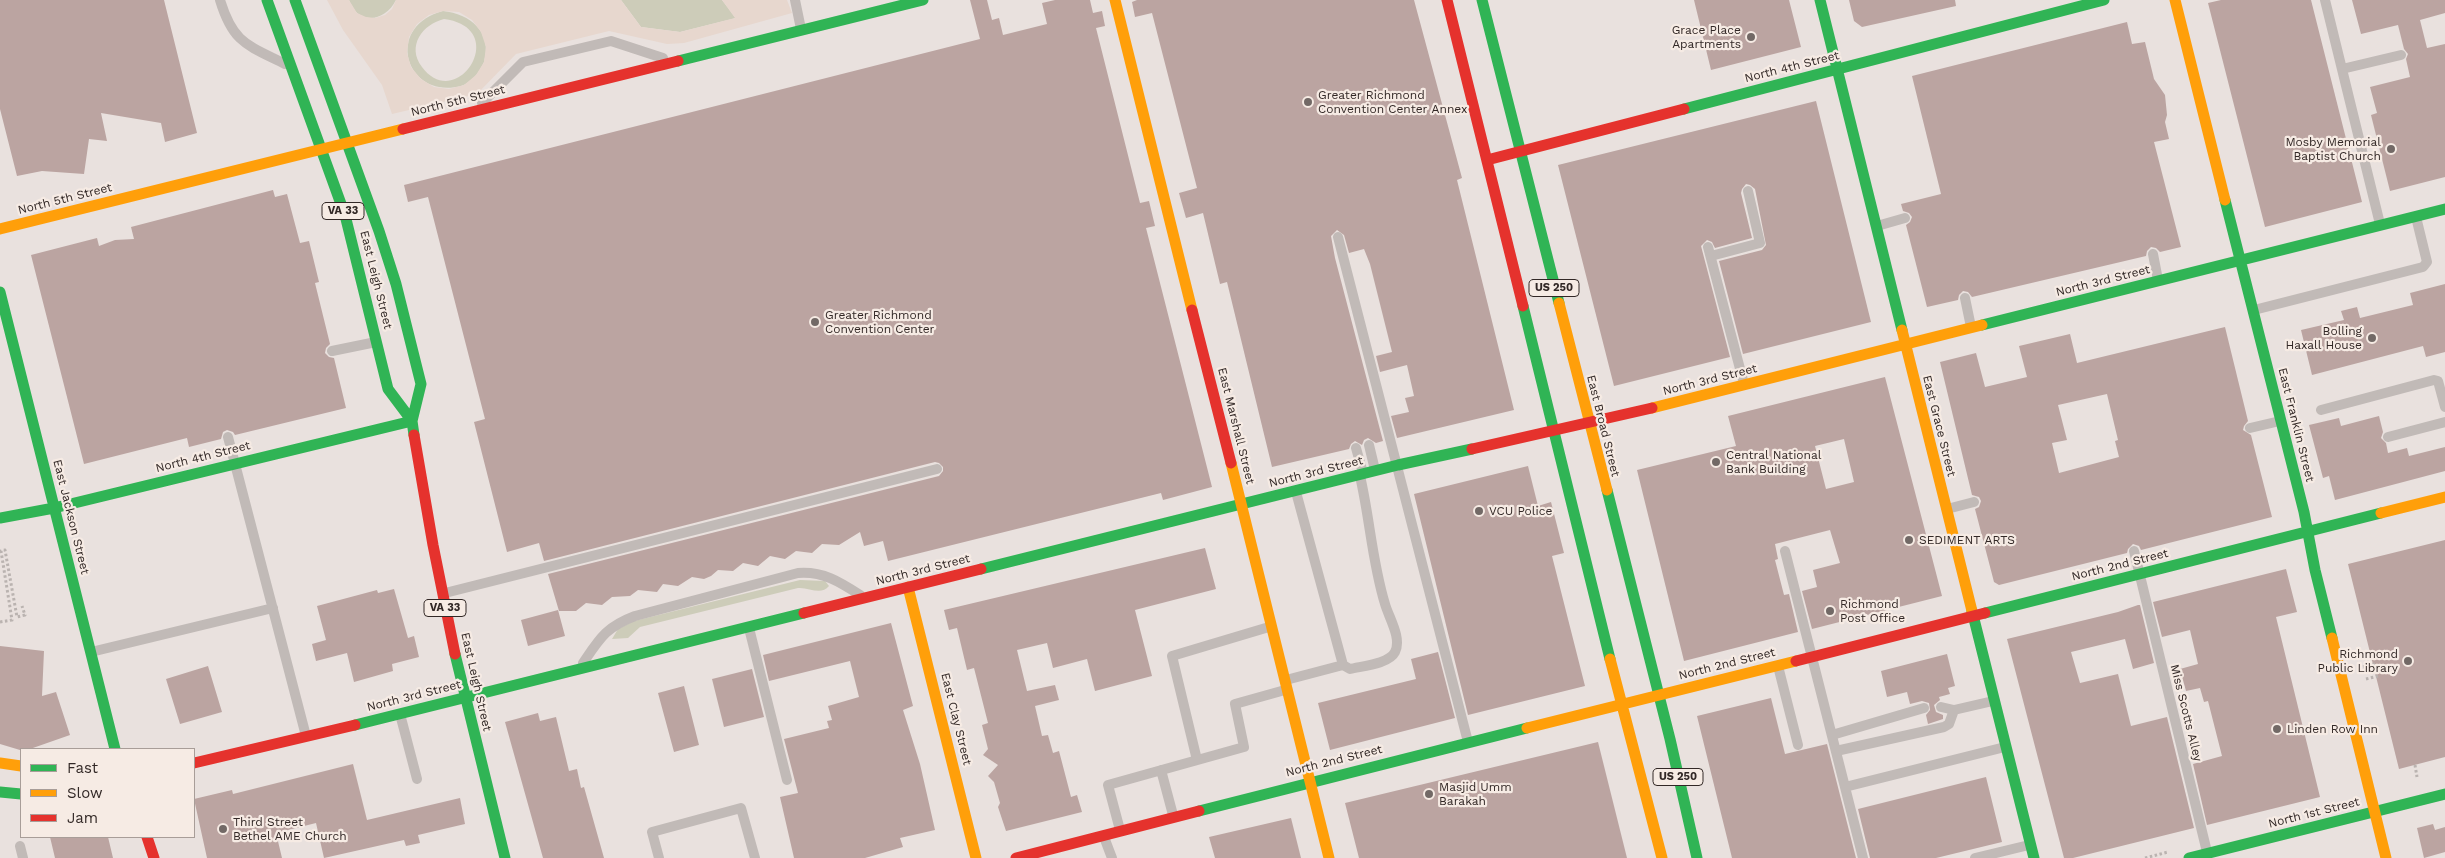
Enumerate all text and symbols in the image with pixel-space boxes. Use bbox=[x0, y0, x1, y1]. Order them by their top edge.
place label: Grace Place Apartments bbox=[1672, 23, 1741, 51]
marker: Grace Place Apartments bbox=[1745, 31, 1757, 43]
street label: North 4th Street bbox=[1743, 48, 1841, 86]
street label: North 5th Street bbox=[409, 82, 507, 120]
place label: Greater Richmond Convention Center Annex bbox=[1318, 88, 1467, 116]
marker: Greater Richmond Convention Center Annex bbox=[1302, 96, 1314, 108]
place label: Mosby Memorial Baptist Church bbox=[2285, 135, 2381, 163]
marker: Mosby Memorial Baptist Church bbox=[2385, 143, 2397, 155]
street label: North 5th Street bbox=[16, 180, 114, 218]
road number: VA 33 bbox=[322, 202, 364, 220]
street label: East Leigh Street bbox=[357, 229, 395, 331]
street label: North 3rd Street bbox=[2054, 262, 2152, 300]
road number: US 250 bbox=[1529, 280, 1579, 296]
place label: Greater Richmond Convention Center bbox=[825, 308, 934, 336]
marker: Greater Richmond Convention Center bbox=[809, 316, 821, 328]
place label: Bolling Haxall House bbox=[2285, 324, 2362, 352]
marker: Bolling Haxall House bbox=[2366, 332, 2378, 344]
street label: North 3rd Street bbox=[1661, 361, 1759, 399]
street label: East Marshall Street bbox=[1215, 366, 1257, 486]
street label: East Franklin Street bbox=[2275, 367, 2317, 483]
street label: East Broad Street bbox=[1583, 374, 1623, 478]
street label: East Grace Street bbox=[1919, 374, 1959, 478]
street label: North 4th Street bbox=[154, 438, 252, 476]
place label: Central National Bank Building bbox=[1726, 448, 1821, 476]
street label: North 3rd Street bbox=[1267, 453, 1365, 491]
marker: Central National Bank Building bbox=[1710, 456, 1722, 468]
street label: East Jackson Street bbox=[50, 458, 92, 576]
place label: VCU Police bbox=[1489, 504, 1552, 518]
marker: VCU Police bbox=[1473, 505, 1485, 517]
place label: SEDIMENT ARTS bbox=[1919, 533, 2015, 547]
marker: SEDIMENT ARTS bbox=[1903, 534, 1915, 546]
street label: North 2nd Street bbox=[2070, 546, 2170, 584]
street label: North 3rd Street bbox=[874, 551, 972, 589]
place label: Richmond Post Office bbox=[1840, 597, 1905, 625]
road number: VA 33 bbox=[424, 600, 466, 616]
marker: Richmond Post Office bbox=[1824, 605, 1836, 617]
street label: East Leigh Street bbox=[458, 631, 494, 733]
street label: North 2nd Street bbox=[1677, 645, 1777, 683]
place label: Richmond Public Library bbox=[2318, 647, 2398, 675]
marker: Richmond Public Library bbox=[2402, 655, 2414, 667]
street label: Miss Scotts Alley bbox=[2167, 663, 2205, 763]
street label: East Clay Street bbox=[938, 671, 974, 767]
street label: North 3rd Street bbox=[365, 677, 463, 715]
place label: Linden Row Inn bbox=[2287, 722, 2378, 736]
marker: Linden Row Inn bbox=[2271, 723, 2283, 735]
street label: North 2nd Street bbox=[1284, 742, 1384, 780]
legend bbox=[20, 748, 195, 838]
text: Fast bbox=[67, 759, 98, 777]
road number: US 250 bbox=[1653, 769, 1703, 786]
place label: Masjid Umm Barakah bbox=[1439, 780, 1512, 808]
text: Slow bbox=[67, 784, 103, 802]
marker: Masjid Umm Barakah bbox=[1423, 788, 1435, 800]
street label: North 1st Street bbox=[2267, 795, 2361, 831]
text: Jam bbox=[67, 809, 98, 827]
place label: Third Street Bethel AME Church bbox=[233, 815, 347, 843]
marker: Third Street Bethel AME Church bbox=[217, 823, 229, 835]

